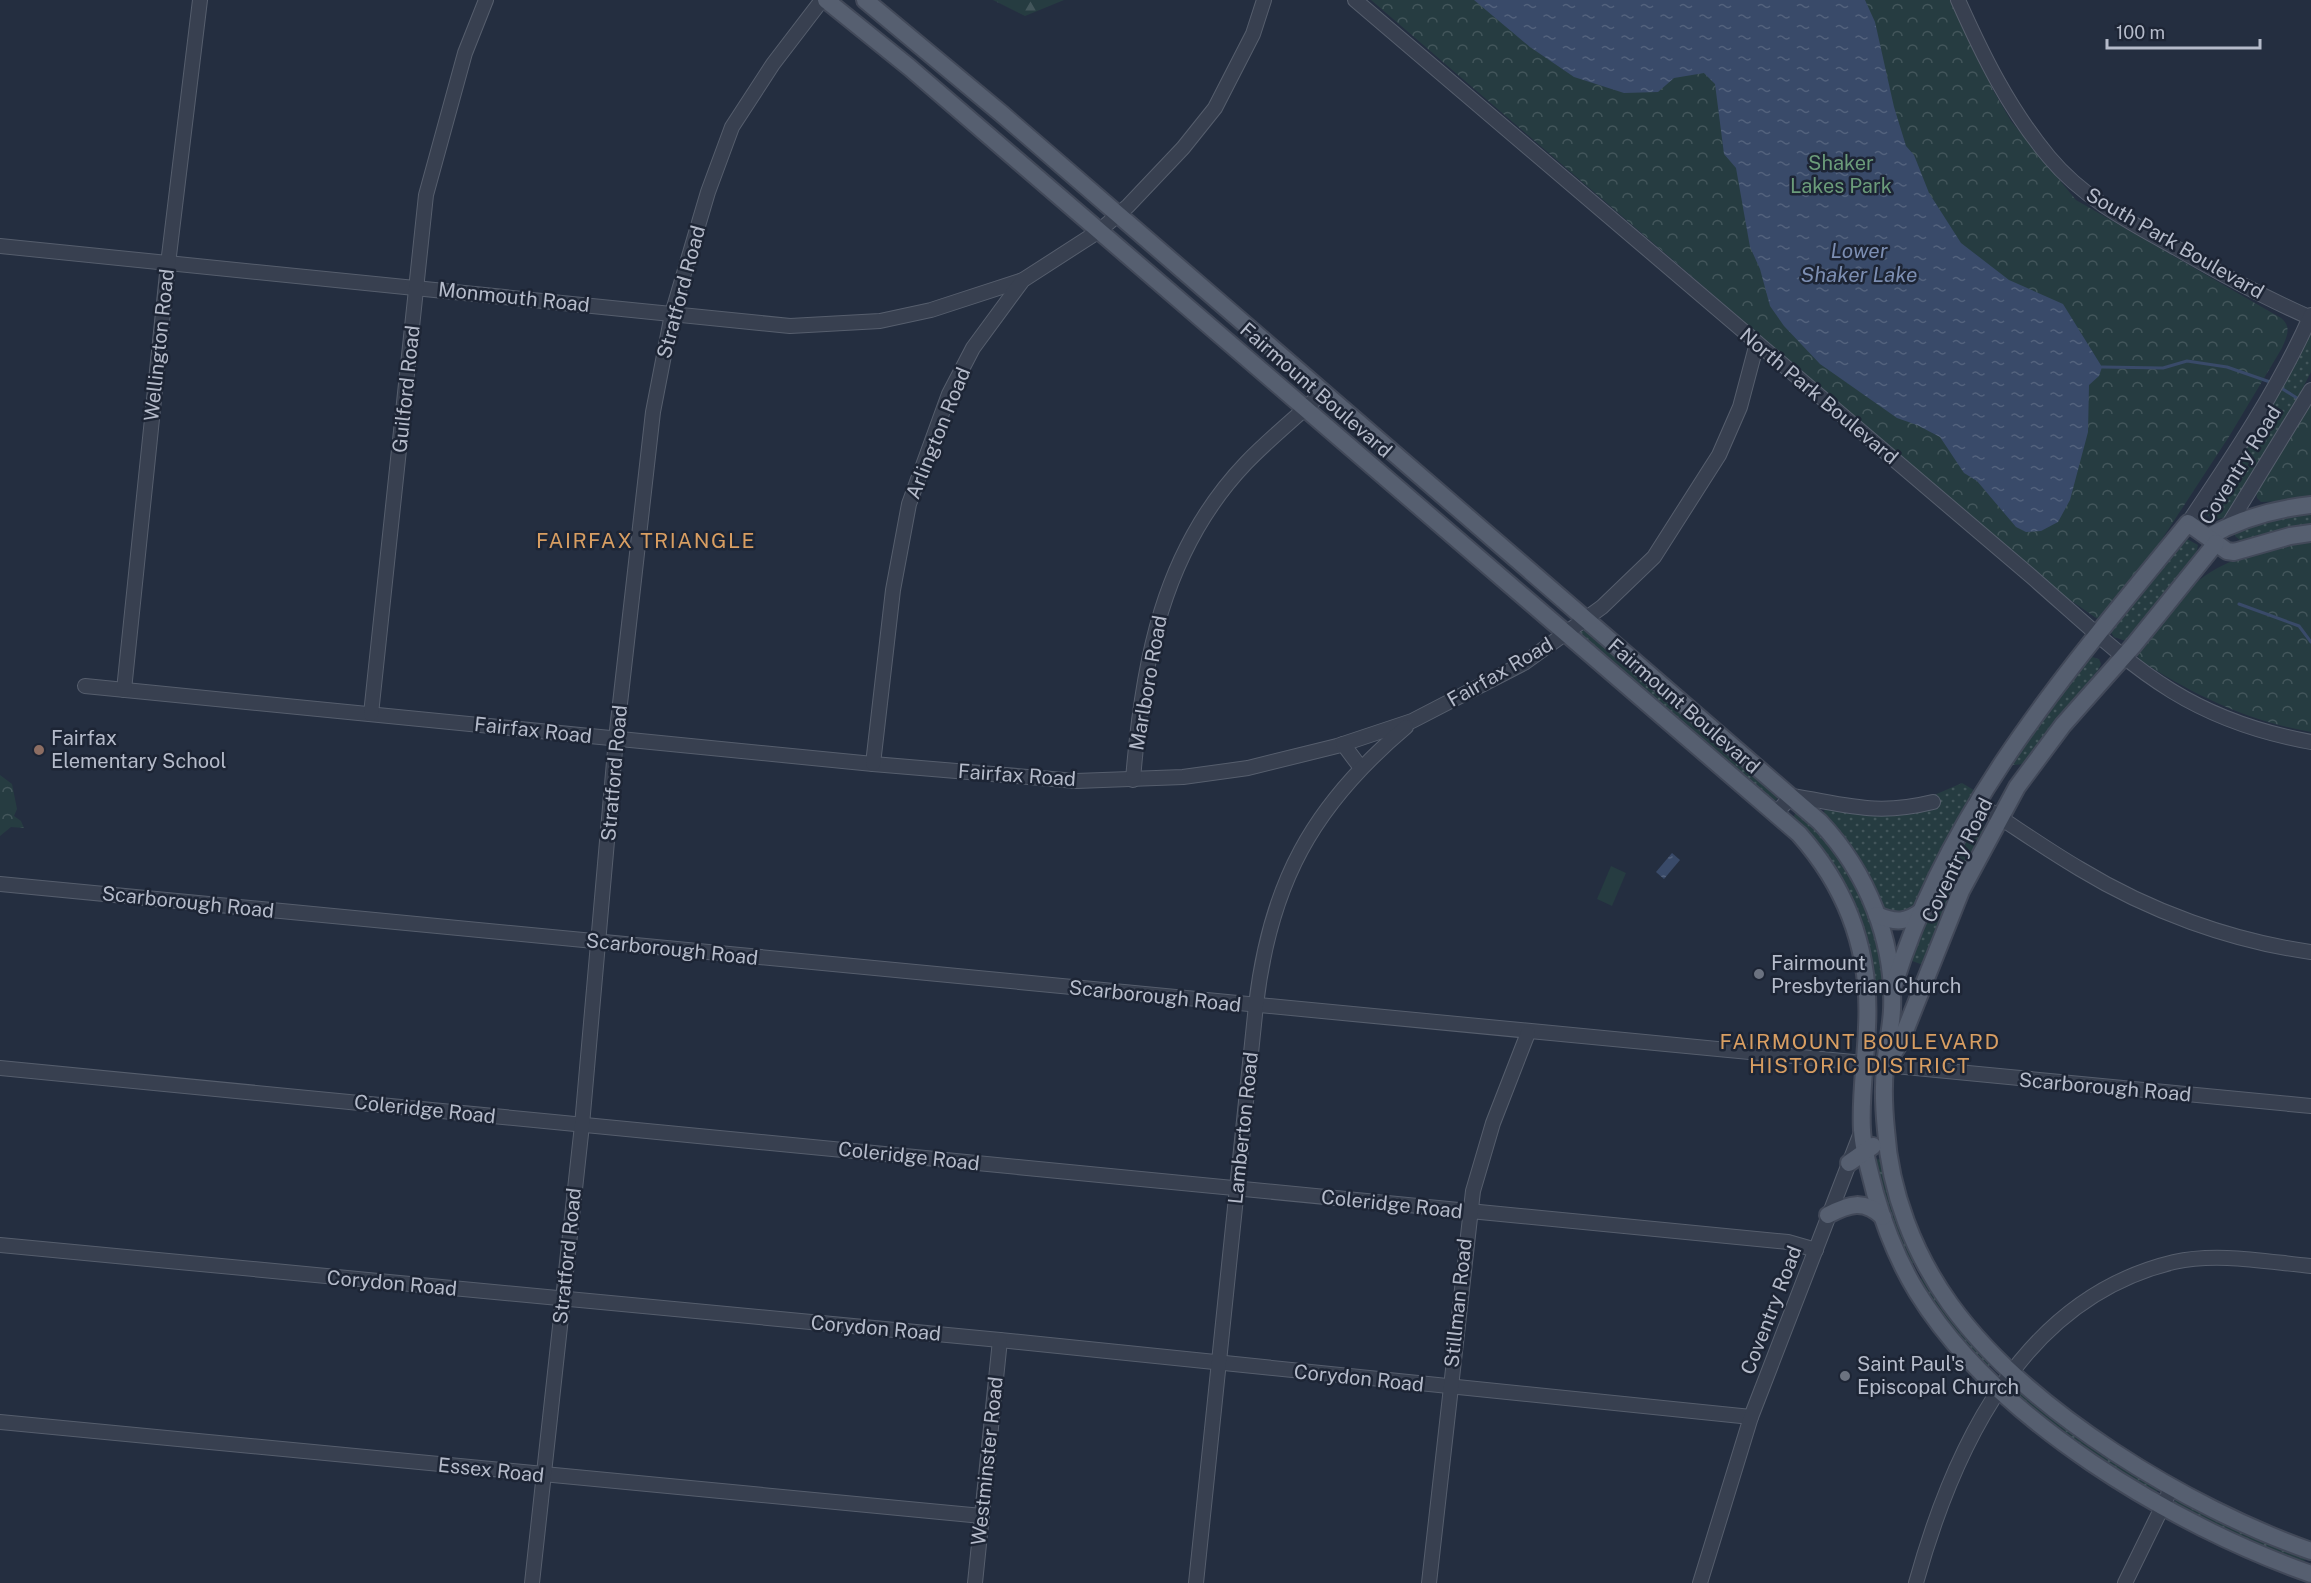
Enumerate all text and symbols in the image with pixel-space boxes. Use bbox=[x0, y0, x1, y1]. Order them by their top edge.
scale bar bbox=[2107, 12, 2260, 50]
text: 100 m bbox=[2116, 22, 2165, 43]
park label: Shaker Lakes Park bbox=[1790, 151, 1892, 198]
street label: South Park Boulevard bbox=[2082, 182, 2268, 304]
street label: Stratford Road bbox=[652, 223, 710, 361]
water label: Lower Shaker Lake bbox=[1801, 238, 1917, 287]
street label: Wellington Road bbox=[139, 268, 179, 422]
street label: Monmouth Road bbox=[437, 277, 591, 317]
street label: Fairmount Boulevard bbox=[1235, 318, 1397, 462]
street label: North Park Boulevard bbox=[1735, 323, 1903, 469]
street label: Guilford Road bbox=[387, 324, 425, 454]
street label: Arlington Road bbox=[901, 364, 975, 502]
street label: Coventry Road bbox=[2194, 401, 2286, 529]
district label: FAIRFAX TRIANGLE bbox=[536, 528, 756, 553]
street label: Marlboro Road bbox=[1124, 614, 1172, 752]
street label: Fairfax Road bbox=[1443, 632, 1557, 712]
street label: Fairmount Boulevard bbox=[1603, 634, 1765, 778]
street label: Stratford Road bbox=[596, 704, 632, 842]
street label: Fairfax Road bbox=[473, 712, 593, 748]
place label: Fairfax Elementary School bbox=[51, 726, 226, 773]
marker: Fairfax Elementary School bbox=[32, 743, 46, 757]
street label: Fairfax Road bbox=[957, 759, 1077, 791]
street label: Coventry Road bbox=[1916, 794, 1998, 926]
street label: Scarborough Road bbox=[101, 881, 275, 923]
street label: Scarborough Road bbox=[585, 928, 759, 970]
place label: Fairmount Presbyterian Church bbox=[1771, 951, 1961, 998]
marker: Fairmount Presbyterian Church bbox=[1752, 967, 1766, 981]
street label: Scarborough Road bbox=[1068, 975, 1242, 1017]
district label: FAIRMOUNT BOULEVARD HISTORIC DISTRICT bbox=[1720, 1029, 2000, 1078]
street label: Lamberton Road bbox=[1223, 1051, 1263, 1205]
street label: Scarborough Road bbox=[2018, 1068, 2192, 1106]
street label: Coleridge Road bbox=[353, 1090, 497, 1128]
street label: Coleridge Road bbox=[837, 1137, 981, 1175]
street label: Coleridge Road bbox=[1320, 1185, 1464, 1223]
street label: Stratford Road bbox=[548, 1187, 586, 1325]
street label: Stillman Road bbox=[1439, 1237, 1477, 1369]
street label: Coventry Road bbox=[1735, 1242, 1807, 1378]
street label: Corydon Road bbox=[326, 1265, 458, 1301]
street label: Corydon Road bbox=[810, 1310, 942, 1346]
place label: Saint Paul's Episcopal Church bbox=[1857, 1352, 2019, 1399]
street label: Corydon Road bbox=[1293, 1359, 1425, 1397]
marker: Saint Paul's Episcopal Church bbox=[1838, 1369, 1852, 1383]
street label: Westminster Road bbox=[966, 1375, 1008, 1547]
street label: Essex Road bbox=[437, 1452, 545, 1488]

